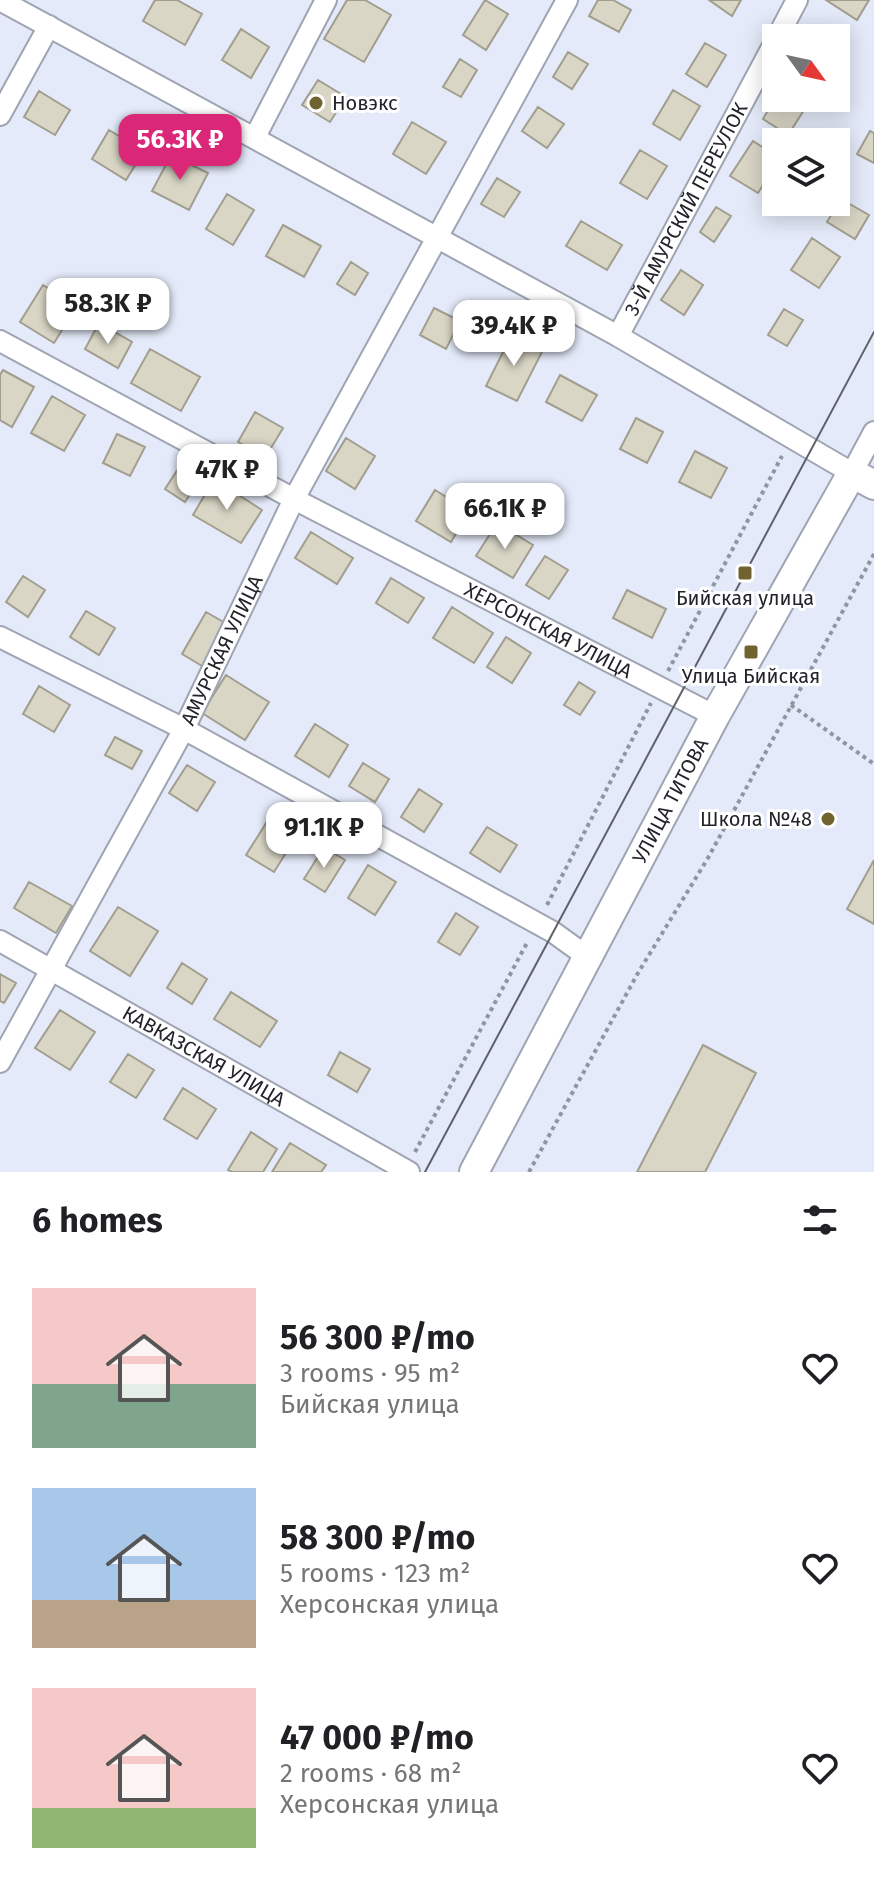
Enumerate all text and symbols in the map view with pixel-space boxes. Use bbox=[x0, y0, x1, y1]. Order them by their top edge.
north arrow bbox=[762, 24, 850, 112]
map controls bbox=[762, 24, 850, 216]
place label: Новэкс bbox=[332, 91, 398, 115]
marker: Новэкс bbox=[307, 94, 325, 112]
street label: 3-Й АМУРСКИЙ ПЕРЕУЛОК bbox=[619, 98, 752, 320]
pin: 56.3K ₽ bbox=[106, 114, 254, 182]
text: 56.3K ₽ bbox=[137, 124, 223, 155]
button: layers bbox=[762, 128, 850, 216]
pin: 58.3K ₽ bbox=[34, 278, 182, 346]
text: 58.3K ₽ bbox=[64, 288, 152, 319]
pin: 39.4K ₽ bbox=[440, 300, 588, 368]
text: 39.4K ₽ bbox=[471, 310, 557, 341]
pin: 47K ₽ bbox=[171, 444, 283, 512]
text: 47K ₽ bbox=[195, 454, 259, 485]
pin: 66.1K ₽ bbox=[431, 483, 579, 551]
text: 66.1K ₽ bbox=[463, 493, 547, 524]
marker: Бийская улица bbox=[736, 564, 754, 582]
street label: АМУРСКАЯ УЛИЦА bbox=[176, 571, 268, 729]
street label: ХЕРСОНСКАЯ УЛИЦА bbox=[461, 577, 637, 683]
place label: Бийская улица bbox=[676, 586, 814, 610]
marker: Улица Бийская bbox=[742, 643, 760, 661]
place label: Улица Бийская bbox=[682, 664, 820, 688]
street label: УЛИЦА ТИТОВА bbox=[627, 733, 713, 867]
pin: 91.1K ₽ bbox=[250, 802, 398, 870]
place label: Школа №48 bbox=[700, 807, 812, 831]
marker: Школа №48 bbox=[819, 810, 837, 828]
text: 91.1K ₽ bbox=[284, 812, 364, 843]
street label: КАВКАЗСКАЯ УЛИЦА bbox=[118, 1001, 290, 1112]
icon: filters bbox=[798, 1198, 842, 1242]
text: 6 homes bbox=[32, 1200, 163, 1241]
text: 56 300 ₽/mo bbox=[280, 1317, 475, 1358]
icon: home bbox=[96, 1320, 192, 1416]
icon: heart bbox=[798, 1346, 842, 1390]
text: 3 rooms · 95 m² bbox=[280, 1358, 460, 1389]
text: Бийская улица bbox=[280, 1389, 460, 1420]
text: 58 300 ₽/mo bbox=[280, 1517, 475, 1558]
icon: home bbox=[96, 1520, 192, 1616]
icon: heart bbox=[798, 1546, 842, 1590]
text: 5 rooms · 123 m² bbox=[280, 1558, 470, 1589]
text: Херсонская улица bbox=[280, 1589, 499, 1620]
text: 47 000 ₽/mo bbox=[280, 1717, 474, 1758]
icon: home bbox=[96, 1720, 192, 1816]
icon: heart bbox=[798, 1746, 842, 1790]
text: 2 rooms · 68 m² bbox=[280, 1758, 461, 1789]
text: Херсонская улица bbox=[280, 1789, 499, 1820]

